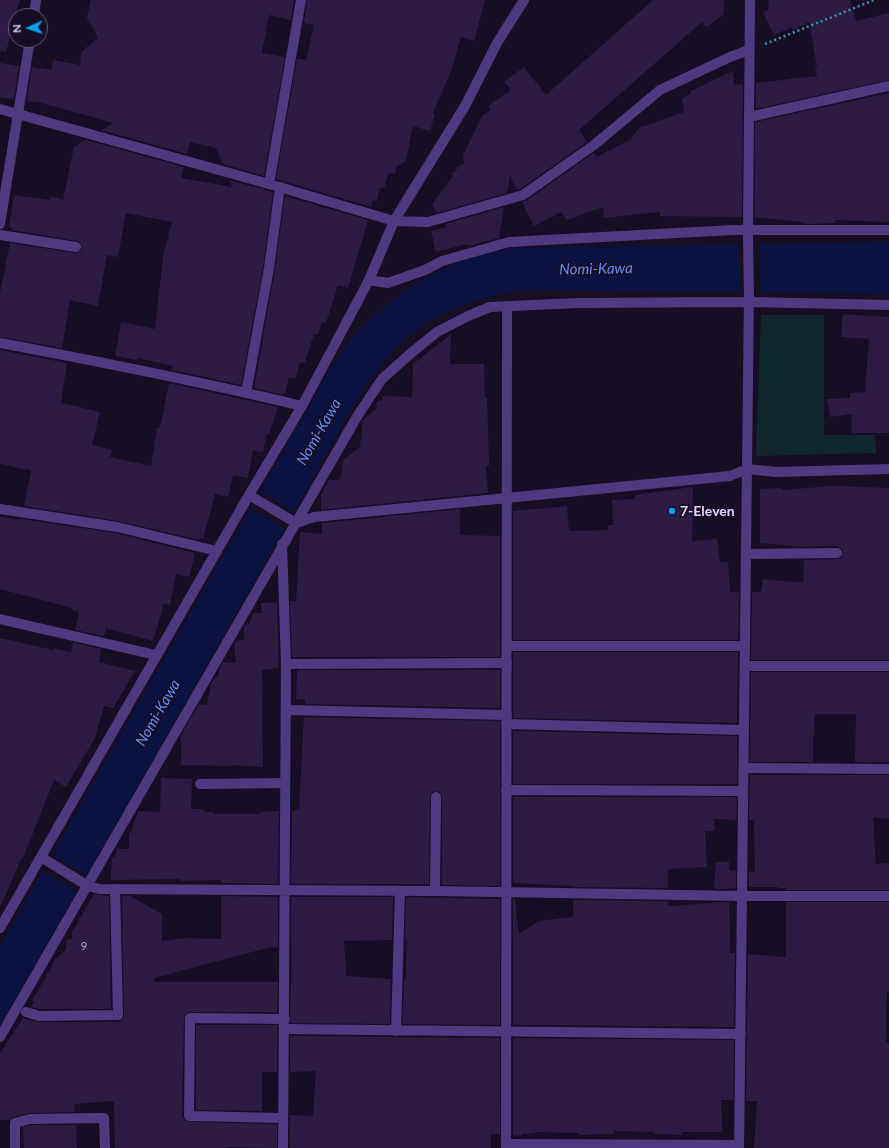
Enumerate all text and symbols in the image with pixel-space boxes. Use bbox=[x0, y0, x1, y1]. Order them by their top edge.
north arrow bbox=[8, 8, 48, 48]
text: N bbox=[10, 24, 23, 33]
water label: Nomi-Kawa bbox=[559, 259, 633, 279]
water label: Nomi-Kawa bbox=[293, 396, 345, 468]
place label: 7-Eleven bbox=[680, 503, 735, 519]
marker: 7-Eleven bbox=[667, 506, 677, 516]
water label: Nomi-Kawa bbox=[132, 677, 184, 749]
house number: 9 bbox=[81, 939, 87, 953]

